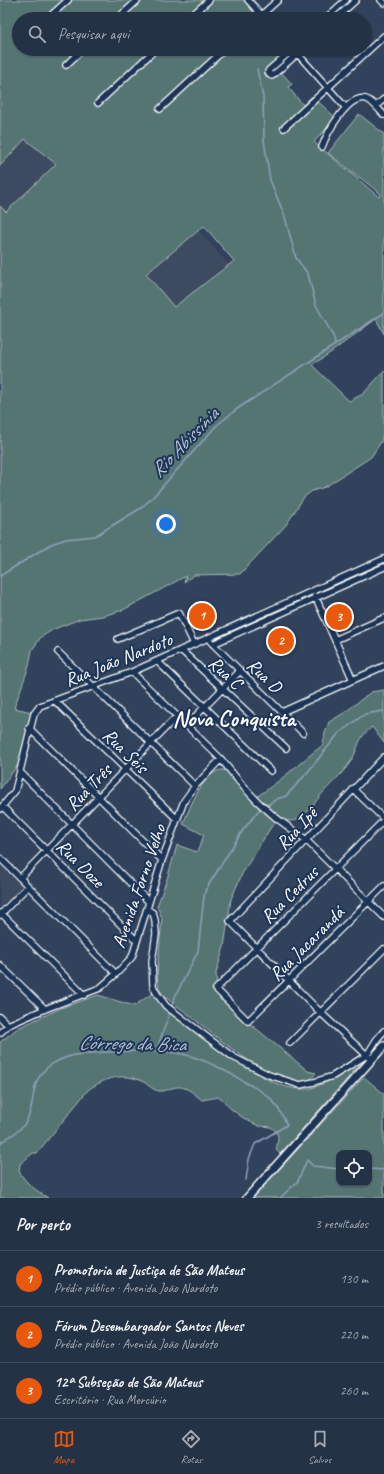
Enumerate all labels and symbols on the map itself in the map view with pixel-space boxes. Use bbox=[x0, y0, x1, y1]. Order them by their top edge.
water label: Rio Abissínia bbox=[145, 401, 225, 482]
your location bbox=[156, 514, 176, 534]
pin: 1 bbox=[189, 601, 215, 631]
pin: 3 bbox=[326, 602, 352, 632]
pin: 2 bbox=[268, 626, 294, 656]
street label: Rua João Nardoto bbox=[61, 627, 177, 692]
street label: Rua C bbox=[203, 651, 249, 696]
street label: Rua D bbox=[242, 653, 288, 700]
district label: Nova Conquista bbox=[173, 704, 298, 733]
street label: Rua Seis bbox=[97, 723, 155, 780]
street label: Rua Três bbox=[61, 757, 119, 816]
street label: Rua Ipê bbox=[271, 800, 324, 855]
street label: Avenida Forno Velho bbox=[107, 820, 172, 951]
street label: Rua Doze bbox=[51, 834, 111, 894]
street label: Rua Cedrus bbox=[256, 860, 325, 929]
street label: Rua Jacarandá bbox=[264, 900, 350, 986]
water label: Córrego da Bica bbox=[78, 1030, 188, 1057]

